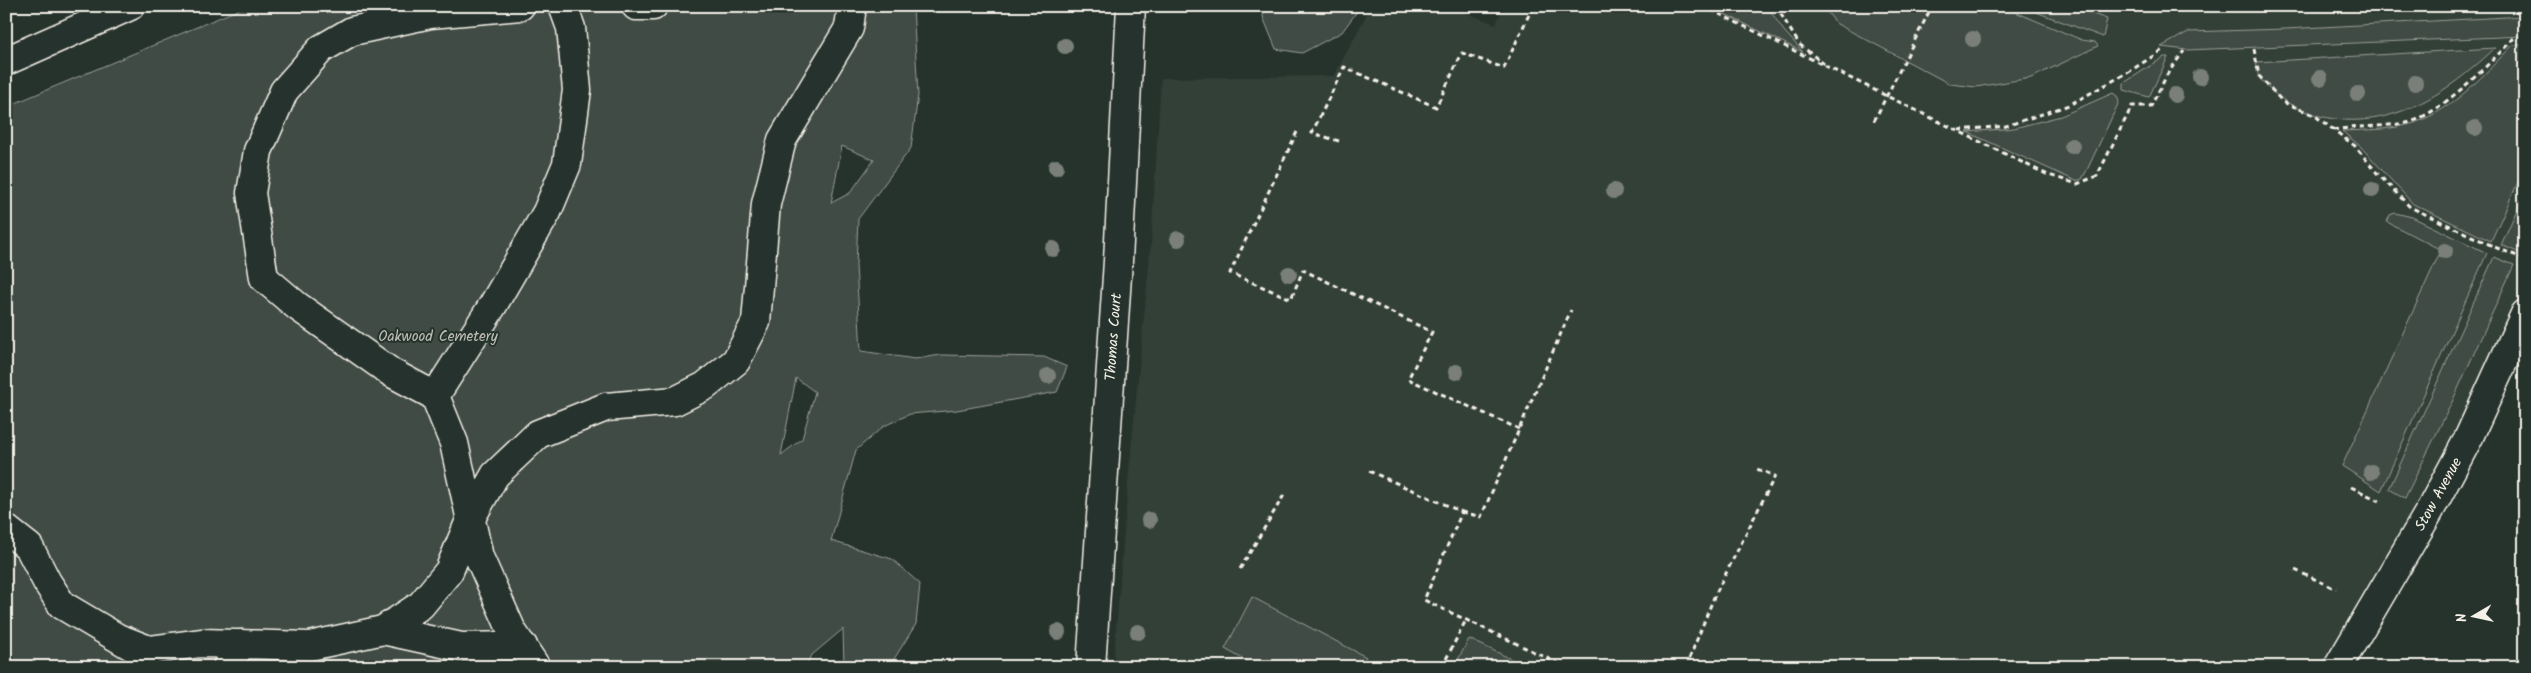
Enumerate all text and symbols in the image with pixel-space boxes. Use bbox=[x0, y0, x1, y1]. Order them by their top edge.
street label: Thomas Court bbox=[1099, 292, 1129, 382]
park label: Oakwood Cemetery bbox=[378, 325, 499, 349]
street label: Stow Avenue bbox=[2409, 453, 2469, 536]
north arrow bbox=[2448, 590, 2498, 640]
text: N bbox=[2451, 612, 2474, 624]

